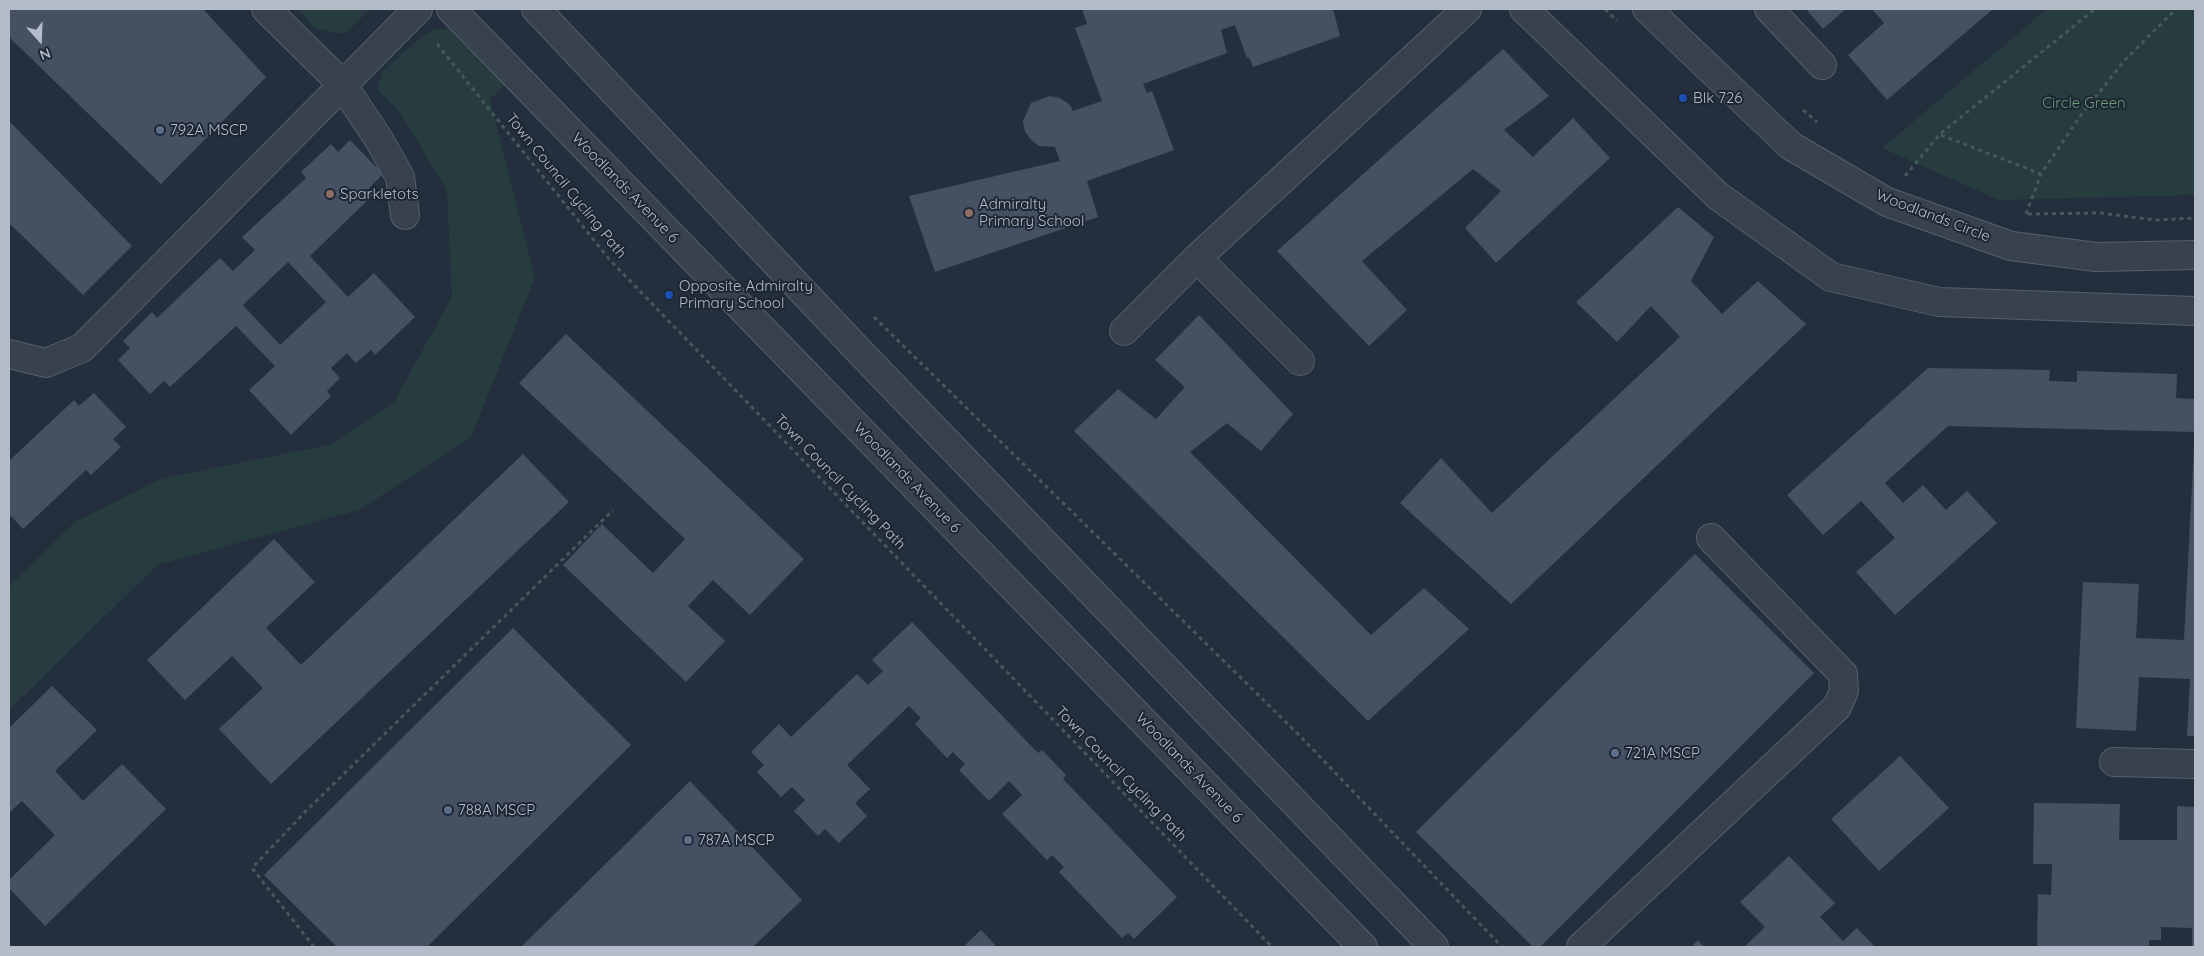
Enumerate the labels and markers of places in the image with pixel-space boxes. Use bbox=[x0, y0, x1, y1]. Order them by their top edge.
place label: Blk 726 bbox=[1693, 89, 1742, 107]
marker: Blk 726 bbox=[1677, 92, 1689, 104]
place label: 792A MSCP bbox=[170, 121, 248, 139]
marker: 792A MSCP bbox=[154, 124, 166, 136]
place label: Sparkletots bbox=[340, 185, 419, 203]
marker: Sparkletots bbox=[324, 188, 336, 200]
place label: Admiralty Primary School bbox=[979, 195, 1084, 230]
marker: Admiralty Primary School bbox=[963, 207, 975, 219]
place label: Opposite Admiralty Primary School bbox=[679, 277, 813, 312]
marker: Opposite Admiralty Primary School bbox=[663, 289, 675, 301]
place label: 721A MSCP bbox=[1625, 744, 1700, 762]
marker: 721A MSCP bbox=[1609, 747, 1621, 759]
place label: 788A MSCP bbox=[458, 801, 535, 819]
marker: 788A MSCP bbox=[442, 804, 454, 816]
place label: 787A MSCP bbox=[698, 831, 774, 849]
marker: 787A MSCP bbox=[682, 834, 694, 846]

